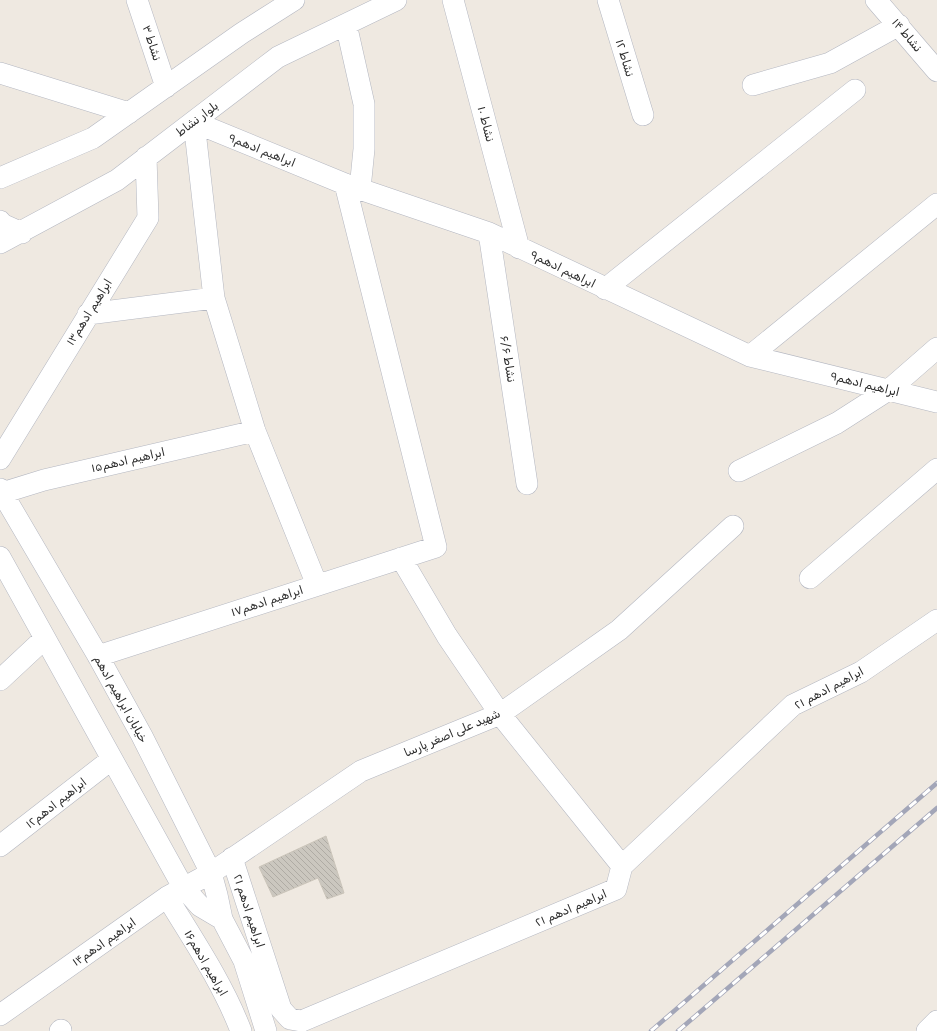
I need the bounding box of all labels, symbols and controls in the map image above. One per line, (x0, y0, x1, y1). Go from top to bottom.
street label: نشاط ۱۴ (889, 15, 925, 55)
street label: نشاط ۳ (140, 23, 164, 63)
street label: نشاط ۱۲ (613, 38, 637, 78)
street label: بلوار نشاط (173, 99, 221, 140)
street label: نشاط ۱۰ (475, 105, 497, 143)
street label: ابراهیم ادهم۹ (226, 130, 298, 171)
street label: ابراهیم ادهم۹ (528, 247, 598, 292)
street label: ابراهیم ادهم۱۳ (63, 276, 116, 348)
street label: نشاط ۶/۶ (497, 334, 519, 384)
street label: ابراهیم ادهم۹ (829, 369, 901, 400)
street label: ابراهیم ادهم۱۵ (90, 445, 166, 476)
street label: ابراهیم ادهم۱۷ (229, 583, 305, 620)
street label: خیابان ابراهیم ادهم (90, 653, 151, 746)
street label: ابراهیم ادهم ۲۱ (792, 664, 867, 713)
street label: شهید علی اصغر پارسا (402, 706, 503, 761)
street label: ابراهیم ادهم۱۲ (23, 775, 90, 832)
street label: ابراهیم ادهم ۲۱ (230, 872, 267, 950)
street label: ابراهیم ادهم ۲۱ (533, 887, 609, 930)
street label: ابراهیم ادهم۱۴ (69, 915, 139, 970)
street label: ابراهیم ادهم۱۶ (181, 927, 231, 999)

